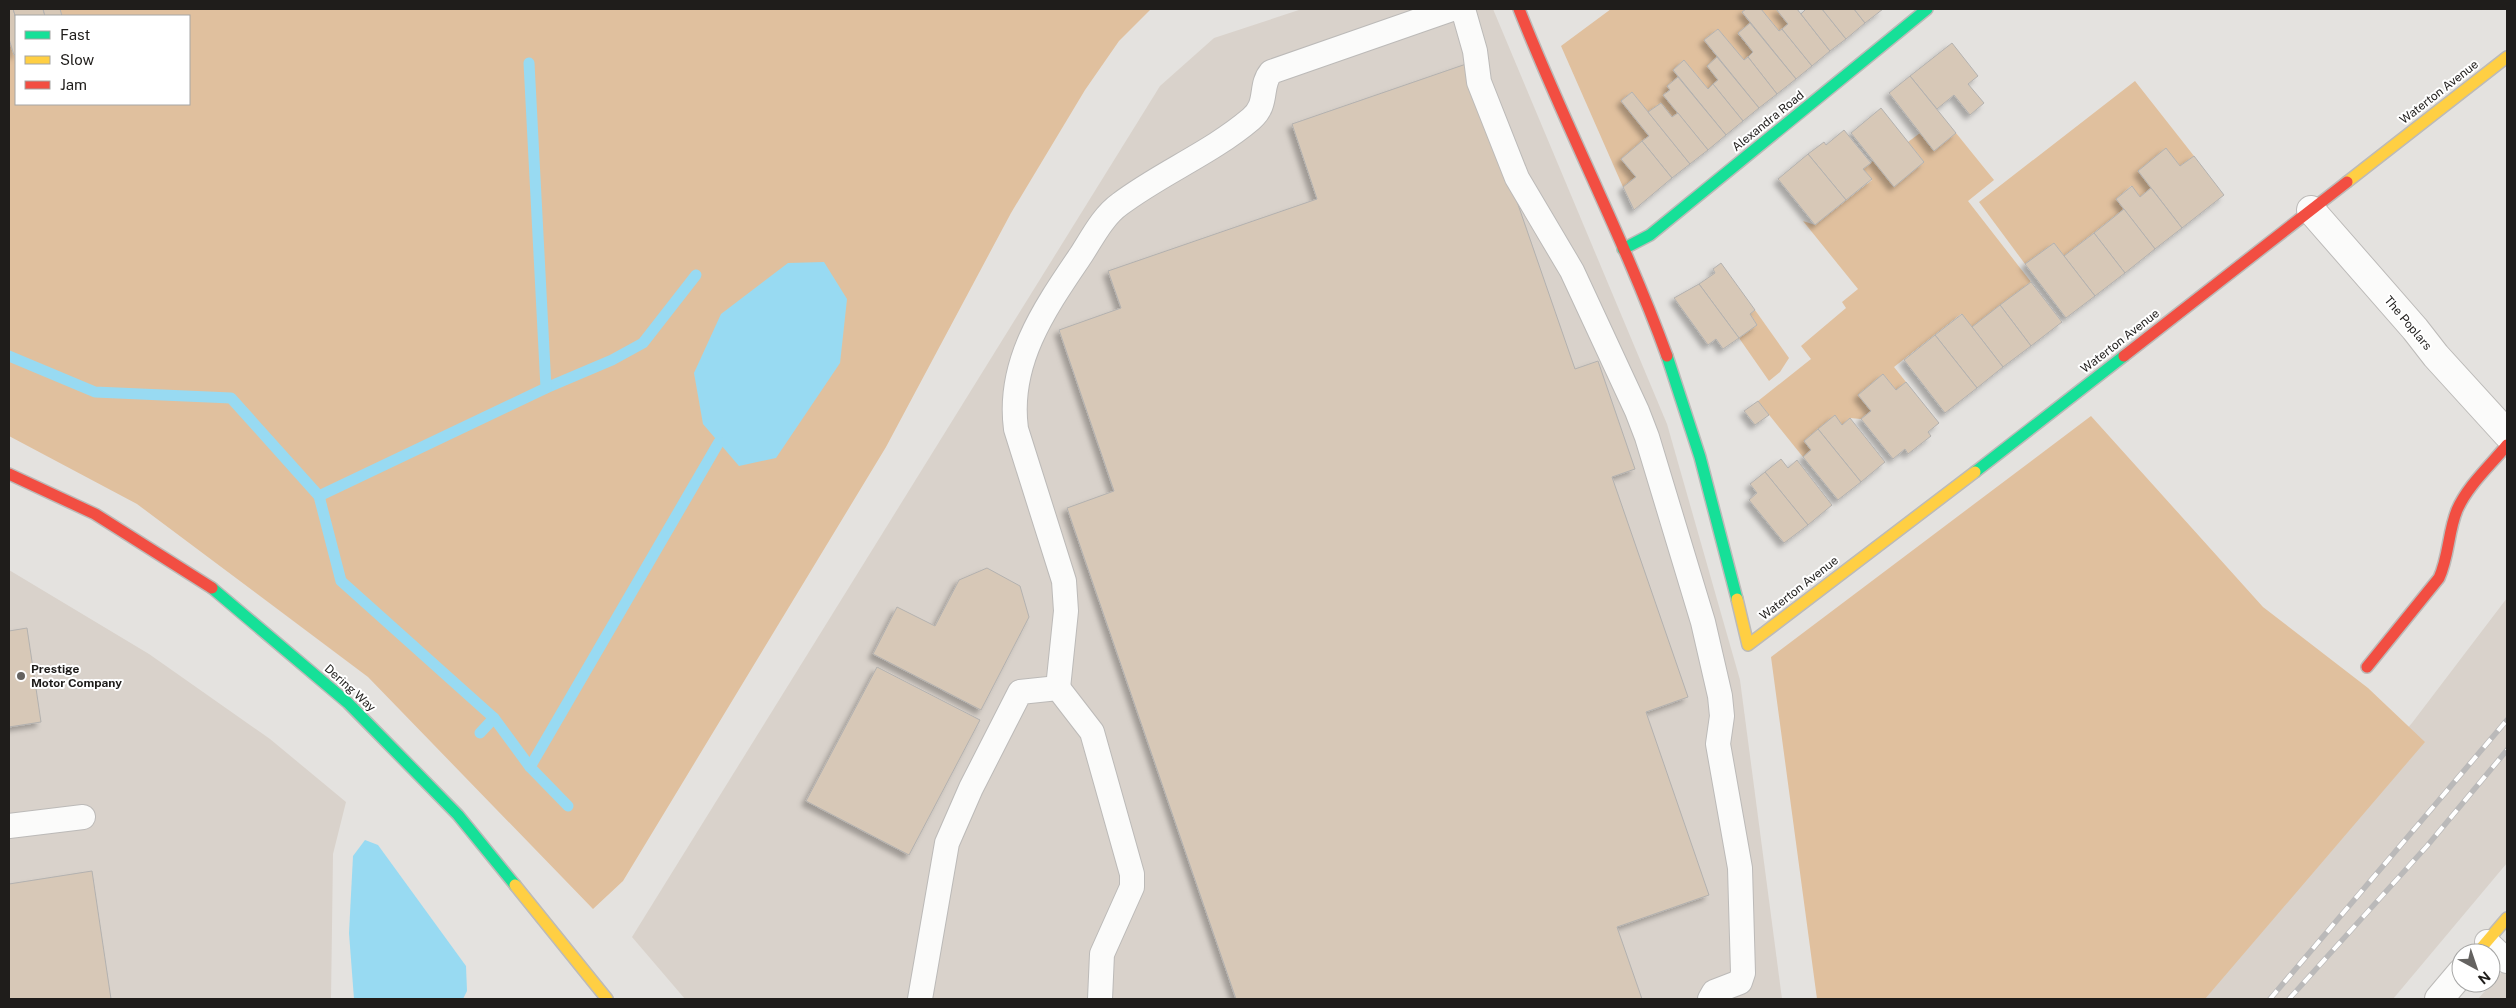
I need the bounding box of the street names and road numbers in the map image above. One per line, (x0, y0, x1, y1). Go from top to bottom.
street label: Waterton Avenue (2397, 57, 2481, 127)
street label: Alexandra Road (1729, 88, 1807, 154)
street label: The Poplars (2381, 293, 2435, 353)
street label: Waterton Avenue (2078, 306, 2162, 376)
street label: Waterton Avenue (1757, 553, 1841, 623)
street label: Dering Way (322, 661, 379, 715)

